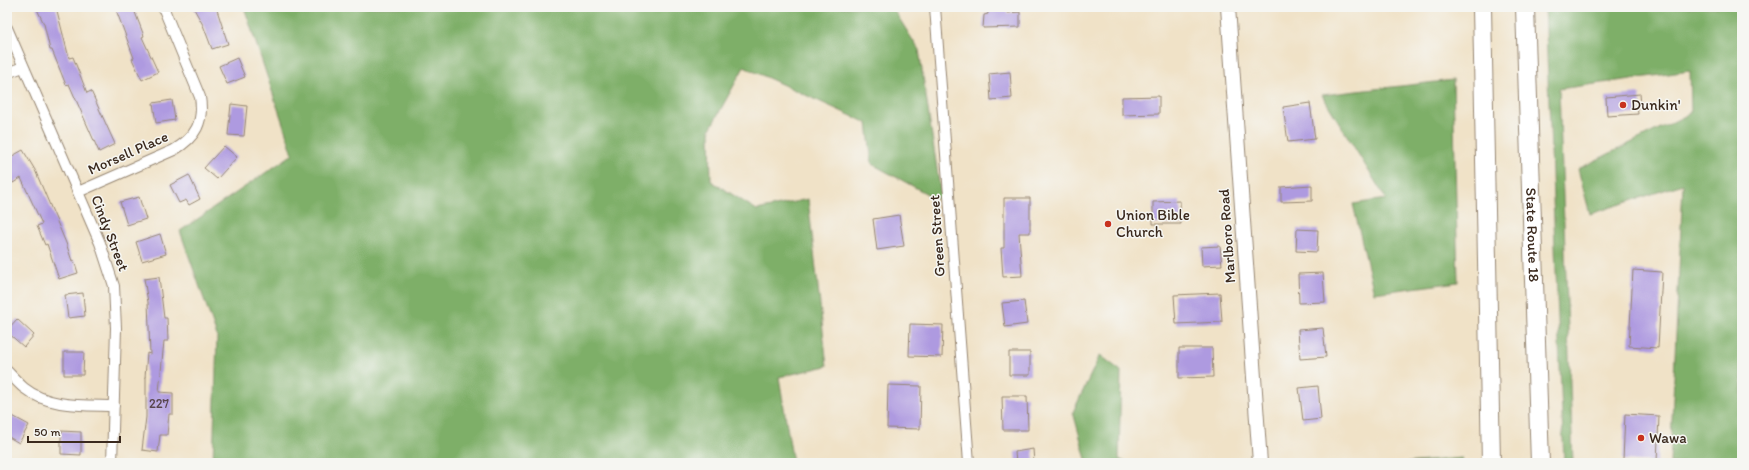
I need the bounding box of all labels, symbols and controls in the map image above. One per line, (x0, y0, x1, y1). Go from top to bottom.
place label: Dunkin' (1631, 96, 1681, 114)
marker: Dunkin' (1618, 100, 1628, 110)
street label: Morsell Place (85, 127, 171, 179)
street label: State Route 18 (1522, 187, 1543, 282)
street label: Marlboro Road (1215, 188, 1239, 284)
street label: Cindy Street (87, 192, 133, 274)
street label: Green Street (925, 194, 949, 278)
place label: Union Bible Church (1116, 206, 1190, 241)
marker: Union Bible Church (1103, 219, 1113, 229)
house number: 227 (149, 396, 170, 411)
scale bar (28, 418, 120, 444)
text: 50 m (34, 425, 60, 439)
place label: Wawa (1649, 429, 1687, 447)
marker: Wawa (1636, 433, 1646, 443)

